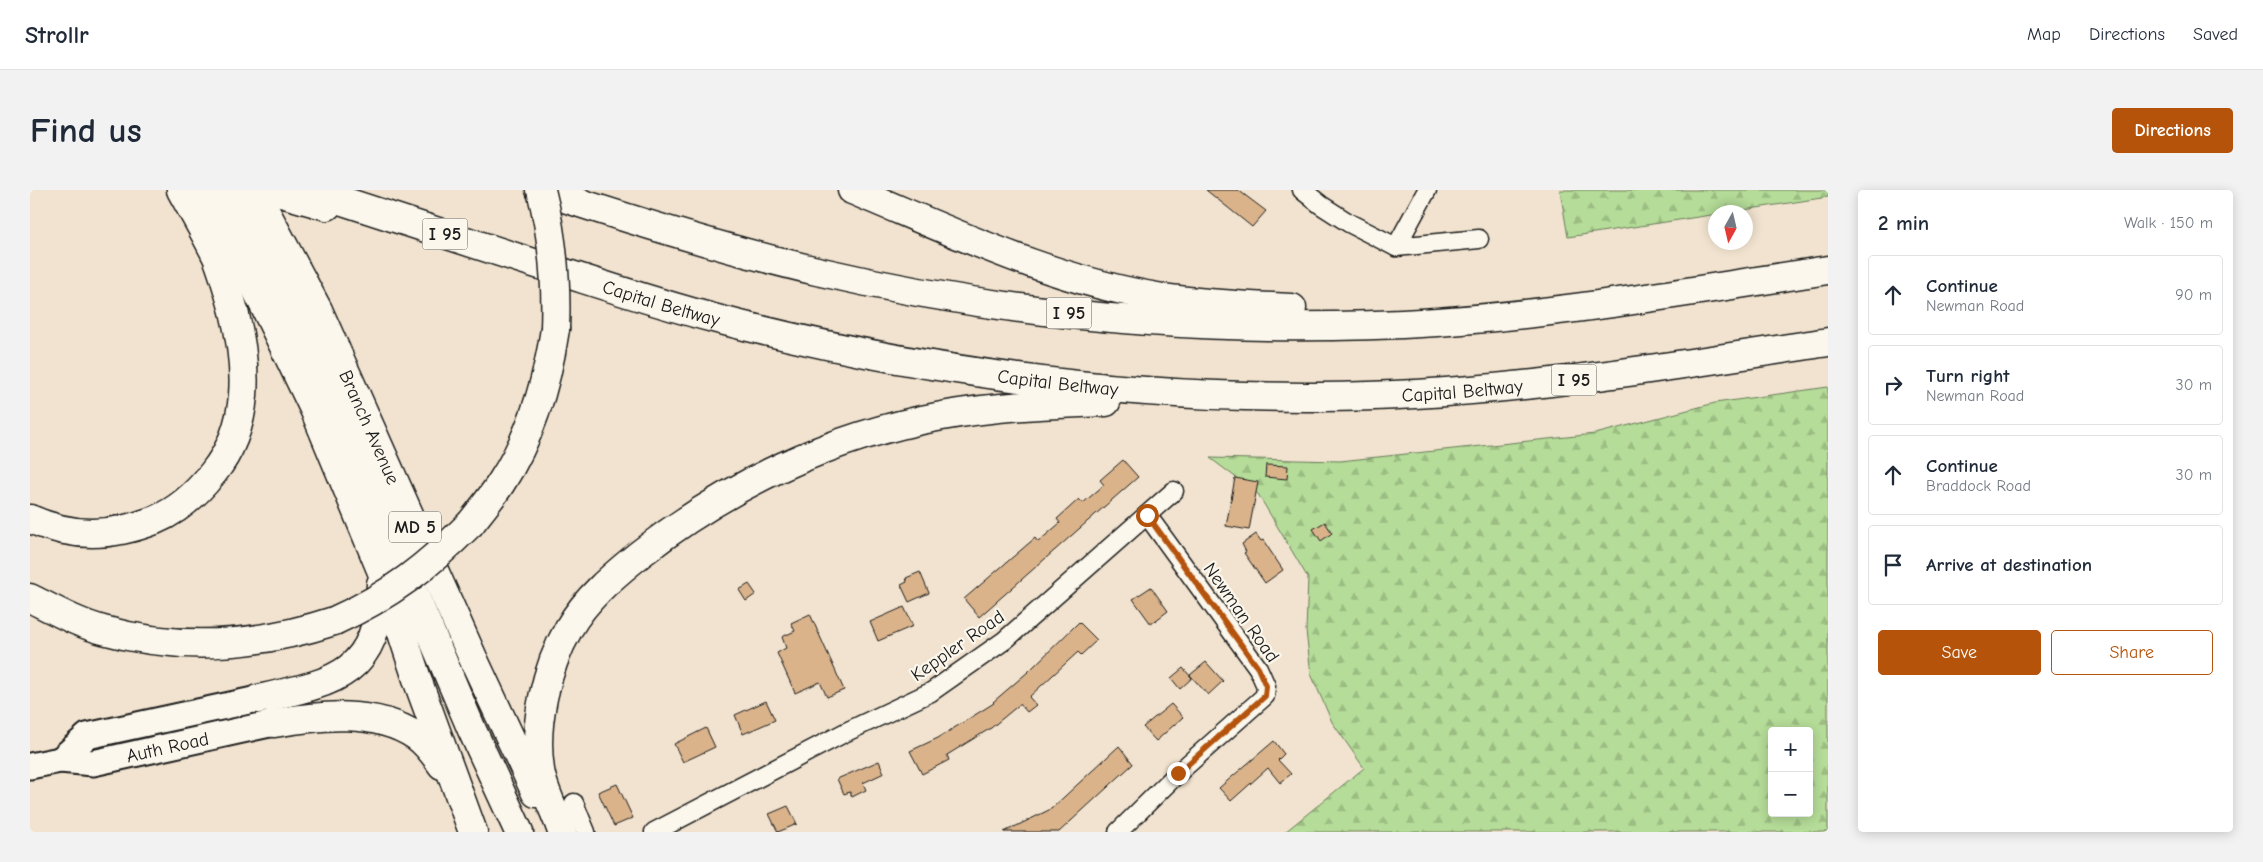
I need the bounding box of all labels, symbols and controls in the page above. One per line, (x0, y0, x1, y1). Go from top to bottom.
text: Strollr (25, 21, 89, 49)
text: Map (2027, 24, 2061, 45)
text: Directions (2089, 24, 2165, 45)
text: Saved (2193, 24, 2238, 45)
button: Directions (2112, 108, 2233, 153)
text: Find us (30, 110, 142, 151)
north arrow (1708, 205, 1753, 250)
text: 2 min (1878, 211, 1929, 235)
text: Walk · 150 m (2124, 214, 2213, 232)
road number: I 95 (422, 219, 468, 250)
text: Continue (1926, 275, 1998, 297)
street label: Capital Beltway (600, 276, 723, 331)
icon: ahead (1879, 281, 1907, 309)
text: 90 m (2175, 286, 2212, 304)
text: Newman Road (1926, 297, 2024, 315)
road number: I 95 (1046, 298, 1092, 328)
road number: I 95 (1552, 364, 1596, 396)
street label: Capital Beltway (996, 365, 1120, 401)
text: Turn right (1926, 365, 2010, 387)
street label: Branch Avenue (334, 367, 404, 488)
icon: right (1879, 371, 1907, 399)
street label: Capital Beltway (1401, 375, 1524, 407)
text: 30 m (2176, 376, 2212, 394)
text: Newman Road (1926, 387, 2024, 405)
text: Continue (1926, 455, 1998, 477)
icon: ahead (1879, 461, 1907, 489)
text: 30 m (2176, 466, 2212, 484)
text: Braddock Road (1926, 477, 2031, 495)
route start (1136, 504, 1159, 527)
road number: MD 5 (389, 512, 441, 542)
icon: arrive (1879, 551, 1907, 579)
text: Arrive at destination (1926, 554, 2092, 576)
street label: Newman Road (1199, 558, 1284, 667)
street label: Keppler Road (907, 606, 1009, 686)
button: Save (1878, 630, 2041, 675)
button: Share (2051, 630, 2213, 675)
map controls (1768, 727, 1813, 817)
button: + (1768, 727, 1813, 772)
street label: Auth Road (124, 728, 211, 767)
route end (1167, 762, 1190, 785)
button: − (1768, 772, 1813, 817)

